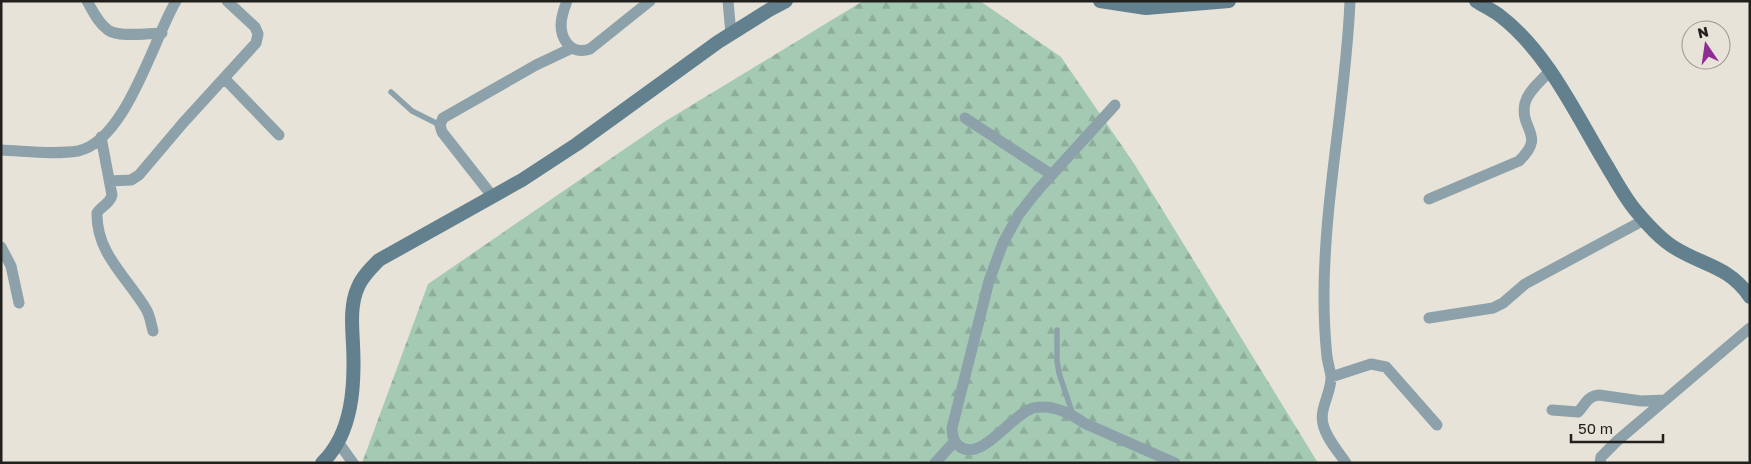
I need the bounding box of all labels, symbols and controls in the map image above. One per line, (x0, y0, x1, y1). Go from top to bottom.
north arrow (1681, 20, 1731, 70)
text: N (1696, 22, 1710, 41)
scale bar (1571, 412, 1664, 444)
text: 50 m (1578, 419, 1613, 437)

